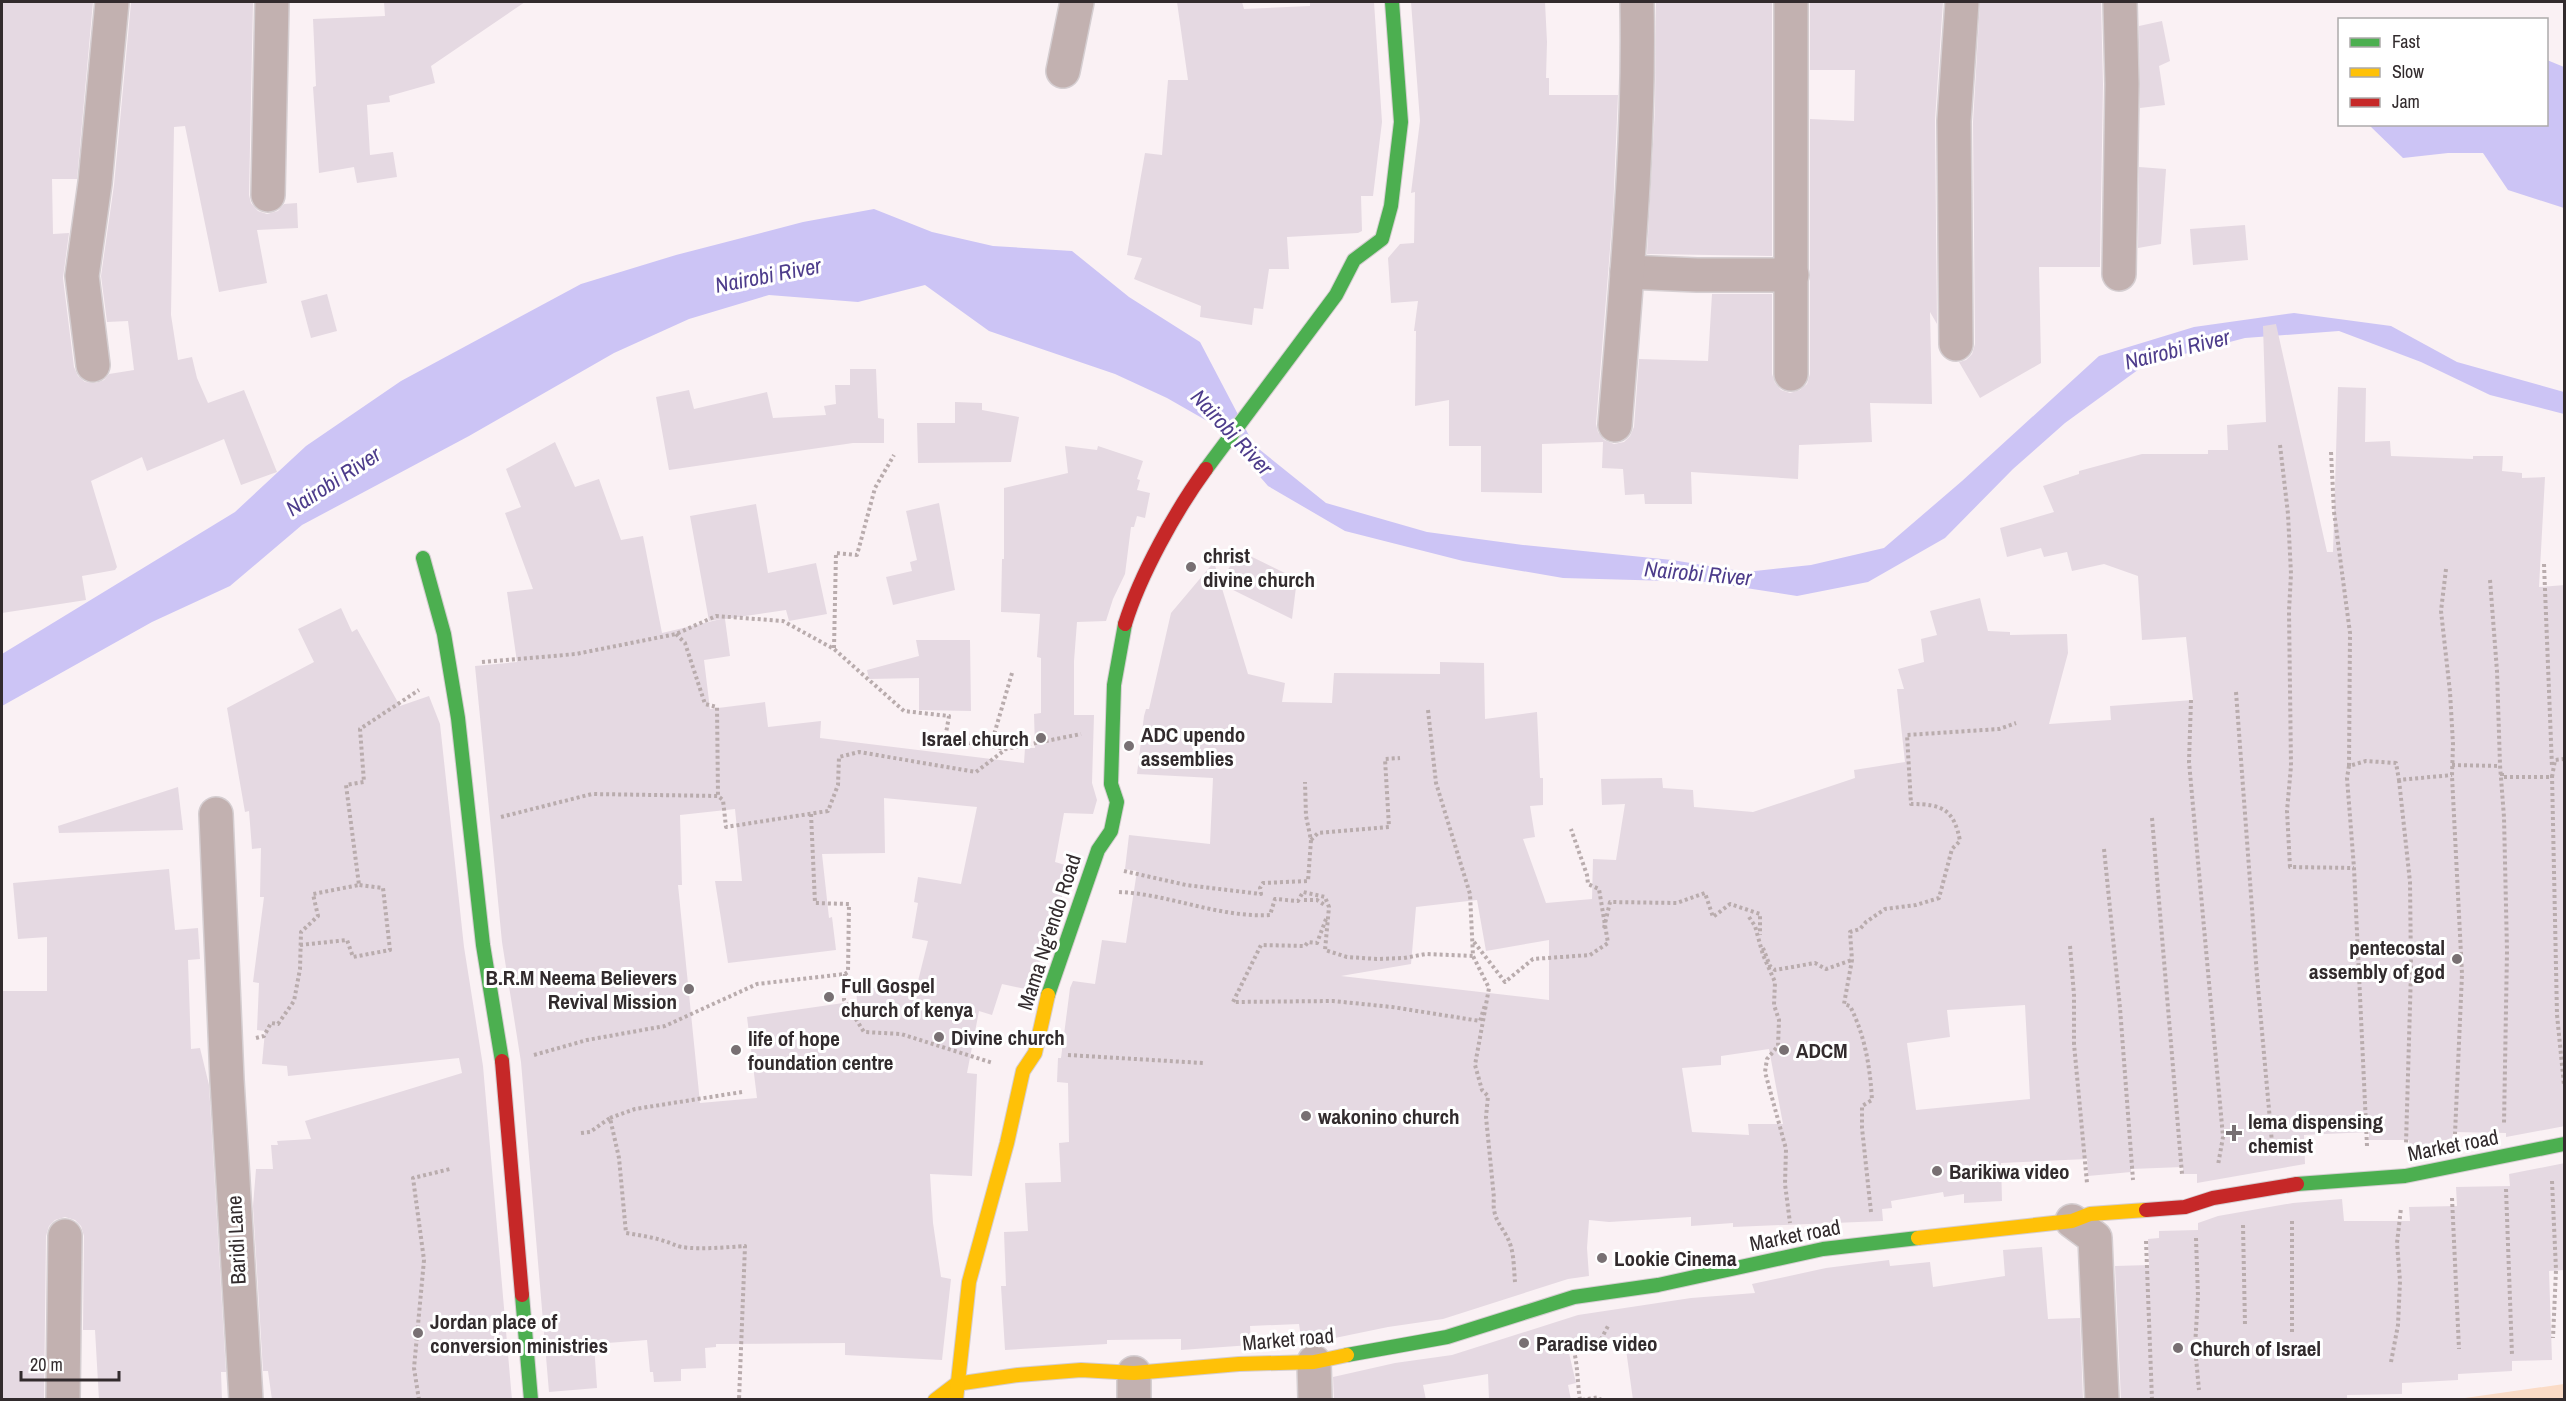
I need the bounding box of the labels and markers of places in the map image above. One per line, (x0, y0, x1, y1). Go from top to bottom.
place label: christ divine church (1203, 541, 1315, 594)
marker: christ divine church (1184, 560, 1198, 574)
place label: ADC upendo assemblies (1141, 720, 1245, 773)
place label: Israel church (922, 724, 1029, 753)
marker: Israel church (1034, 731, 1048, 745)
marker: ADC upendo assemblies (1122, 739, 1136, 753)
place label: pentecostal assembly of god (2309, 933, 2445, 986)
marker: pentecostal assembly of god (2450, 952, 2464, 966)
place label: B.R.M Neema Believers Revival Mission (486, 963, 677, 1016)
place label: Full Gospel church of kenya (841, 971, 973, 1024)
marker: B.R.M Neema Believers Revival Mission (682, 982, 696, 996)
marker: Full Gospel church of kenya (822, 990, 836, 1004)
place label: Divine church (951, 1023, 1065, 1052)
place label: life of hope foundation centre (748, 1024, 893, 1077)
marker: Divine church (932, 1030, 946, 1044)
place label: ADCM (1796, 1036, 1848, 1065)
marker: life of hope foundation centre (729, 1043, 743, 1057)
marker: ADCM (1777, 1043, 1791, 1057)
place label: wakonino church (1318, 1102, 1460, 1131)
place label: lema dispensing chemist (2248, 1107, 2383, 1160)
marker: wakonino church (1299, 1109, 1313, 1123)
marker: lema dispensing chemist (2225, 1124, 2243, 1142)
place label: Barikiwa video (1949, 1157, 2070, 1186)
marker: Barikiwa video (1930, 1164, 1944, 1178)
place label: Lookie Cinema (1614, 1244, 1737, 1273)
marker: Lookie Cinema (1595, 1251, 1609, 1265)
place label: Jordan place of conversion ministries (430, 1307, 608, 1360)
marker: Jordan place of conversion ministries (411, 1326, 425, 1340)
place label: Paradise video (1536, 1329, 1658, 1358)
place label: Church of Israel (2190, 1334, 2321, 1363)
marker: Paradise video (1517, 1336, 1531, 1350)
marker: Church of Israel (2171, 1341, 2185, 1355)

